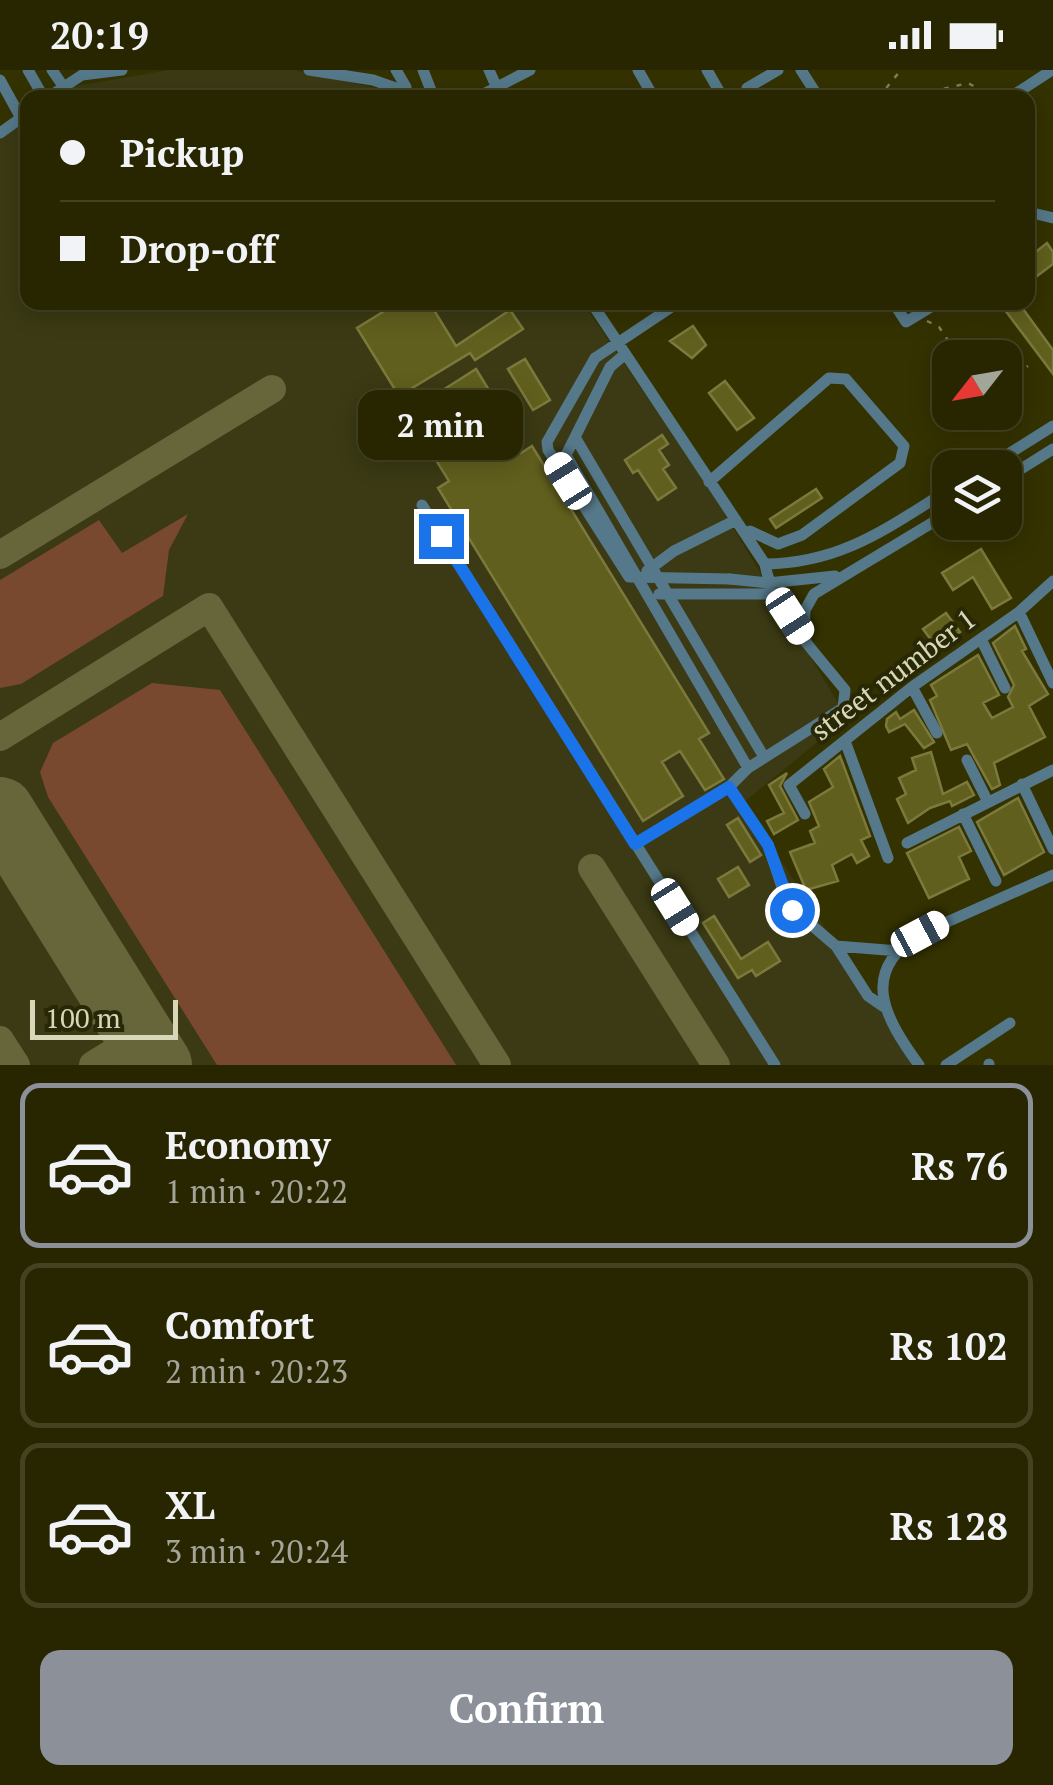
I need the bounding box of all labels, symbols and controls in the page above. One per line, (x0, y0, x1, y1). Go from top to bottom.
text: 20:19 (50, 10, 149, 60)
text: Pickup (120, 128, 244, 178)
text: Drop-off (120, 224, 277, 274)
north arrow (932, 340, 1022, 430)
map controls (932, 340, 1022, 540)
callout: 2 min (358, 391, 524, 461)
text: 2 min (397, 404, 484, 446)
car (539, 448, 597, 514)
button: layers (932, 450, 1022, 540)
route end (419, 514, 464, 559)
car (761, 583, 819, 649)
street label: street number 1 (803, 600, 983, 748)
car (646, 874, 704, 940)
route start (770, 888, 815, 933)
car (886, 907, 954, 961)
scale bar (30, 995, 178, 1040)
text: 100 m (45, 999, 121, 1036)
text: Economy (165, 1120, 331, 1170)
icon: car (45, 1121, 135, 1211)
text: Rs 76 (911, 1141, 1008, 1191)
text: 1 min · 20:22 (165, 1170, 348, 1212)
text: Comfort (165, 1300, 314, 1350)
icon: car (45, 1301, 135, 1391)
text: Rs 102 (890, 1321, 1008, 1371)
text: 2 min · 20:23 (165, 1350, 348, 1392)
text: XL (165, 1480, 215, 1530)
icon: car (45, 1481, 135, 1571)
text: Rs 128 (890, 1501, 1008, 1551)
text: 3 min · 20:24 (165, 1530, 348, 1572)
button: Confirm (40, 1650, 1013, 1765)

